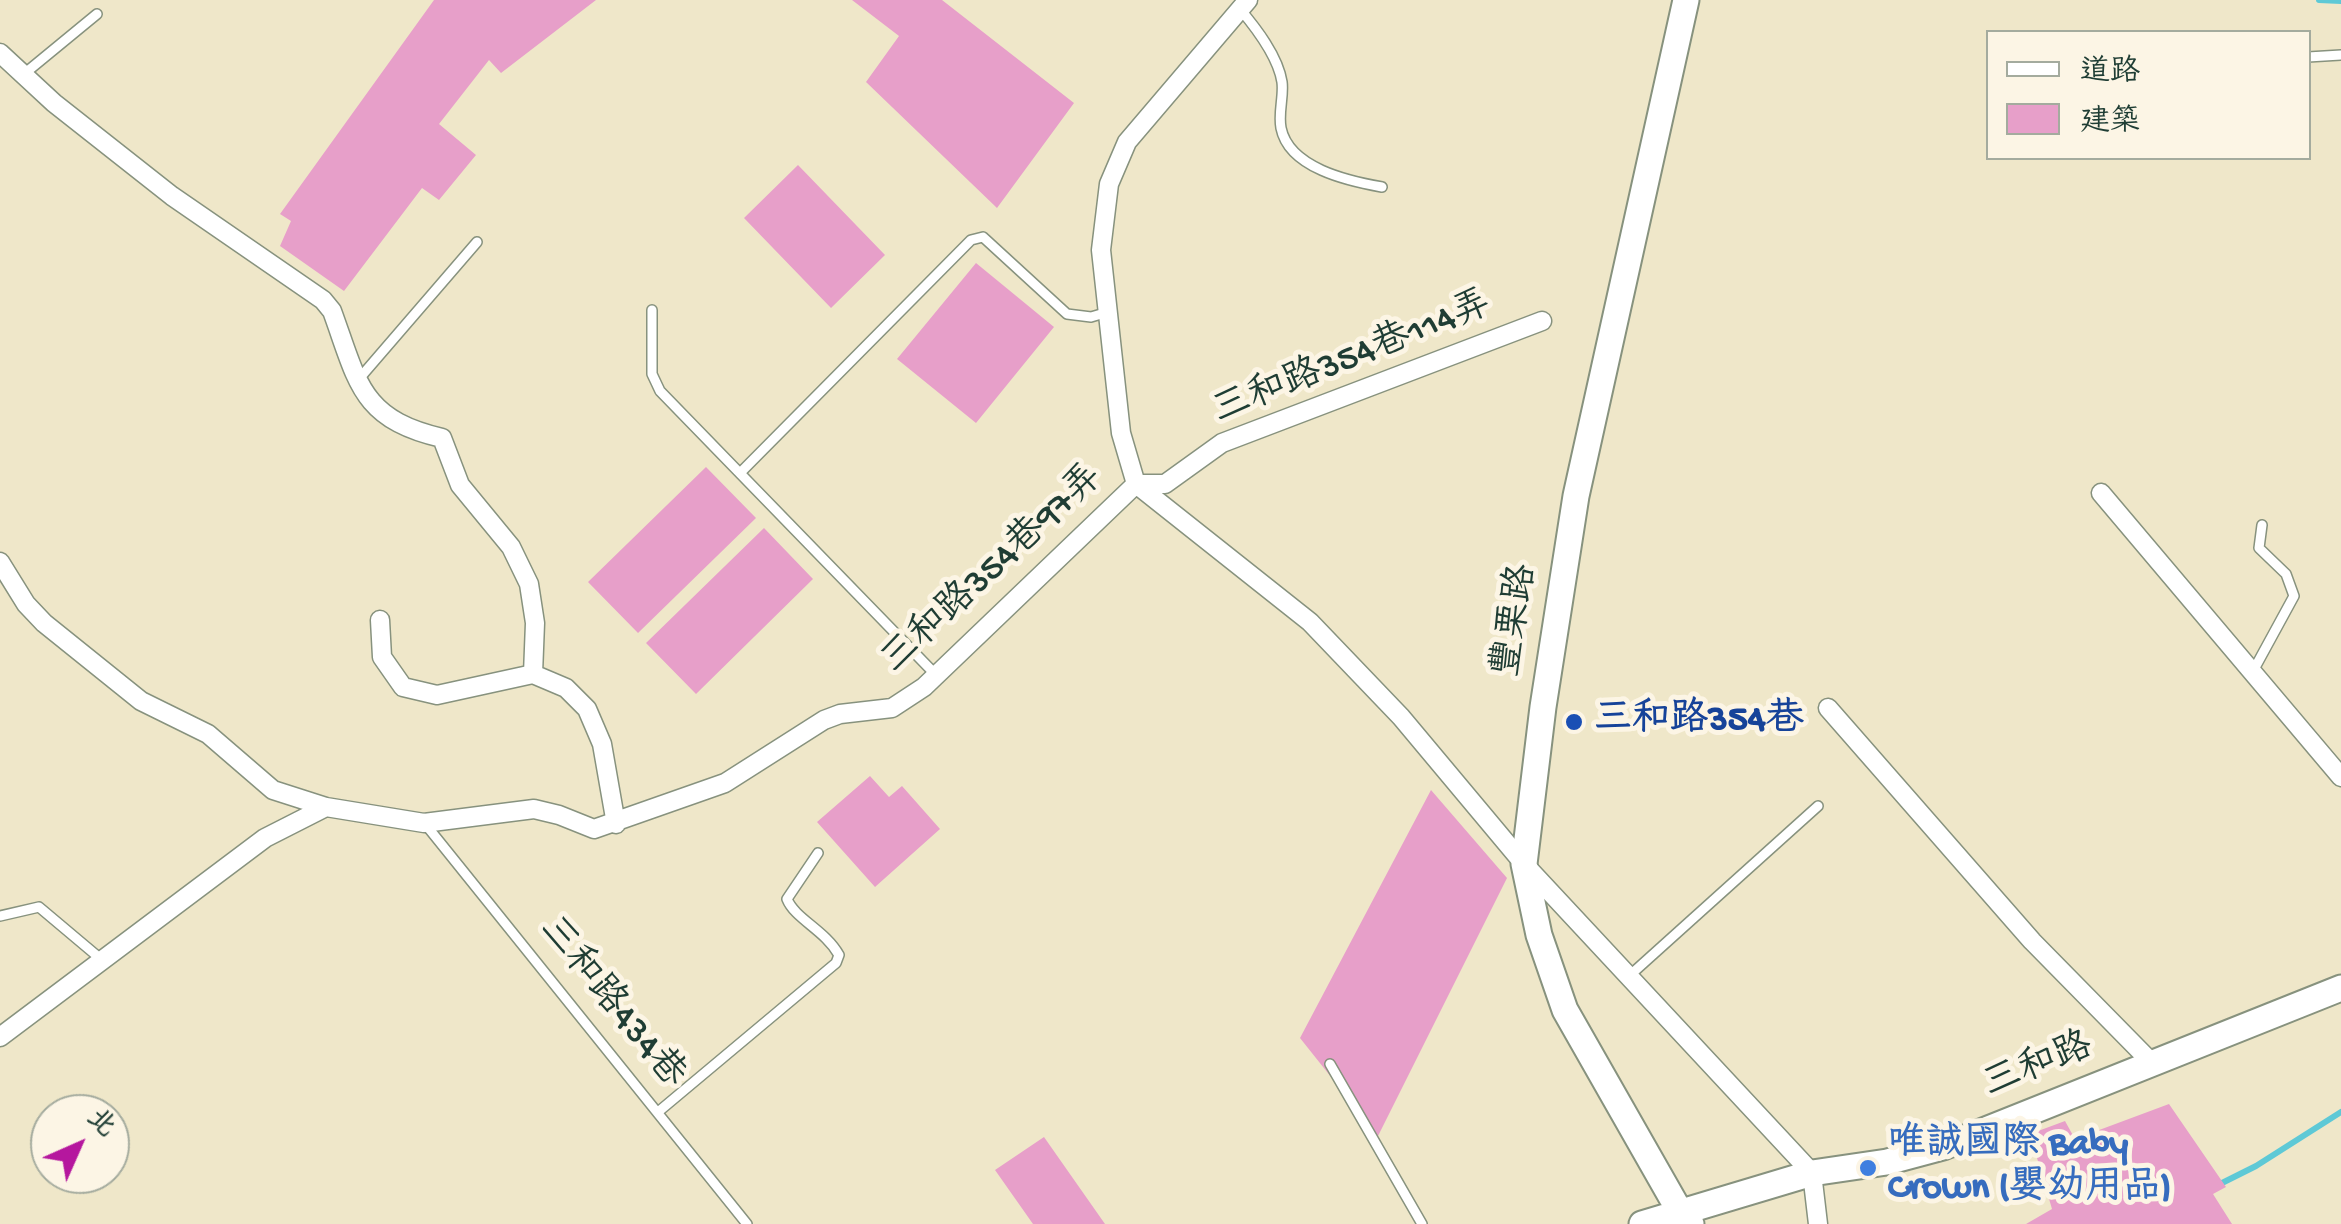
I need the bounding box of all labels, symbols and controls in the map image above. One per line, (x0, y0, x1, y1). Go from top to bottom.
legend (1986, 30, 2311, 160)
text: 道路 (2080, 56, 2140, 91)
text: 建築 (2080, 106, 2140, 141)
street label: 三和路354巷114弄 (1207, 283, 1499, 437)
street label: 三和路354巷97弄 (874, 457, 1114, 685)
street label: 豐栗路 (1487, 561, 1549, 681)
place label: 三和路354巷 (1594, 699, 1804, 745)
marker: 三和路354巷 (1563, 711, 1585, 733)
street label: 三和路434巷 (527, 909, 693, 1099)
street label: 三和路 (1978, 1026, 2100, 1110)
north arrow (30, 1094, 130, 1194)
text: 北 (79, 1102, 122, 1145)
place label: 唯誠國際 Baby Crown (嬰幼用品) (1888, 1123, 2172, 1212)
marker: 唯誠國際 Baby Crown (嬰幼用品) (1857, 1157, 1879, 1179)

